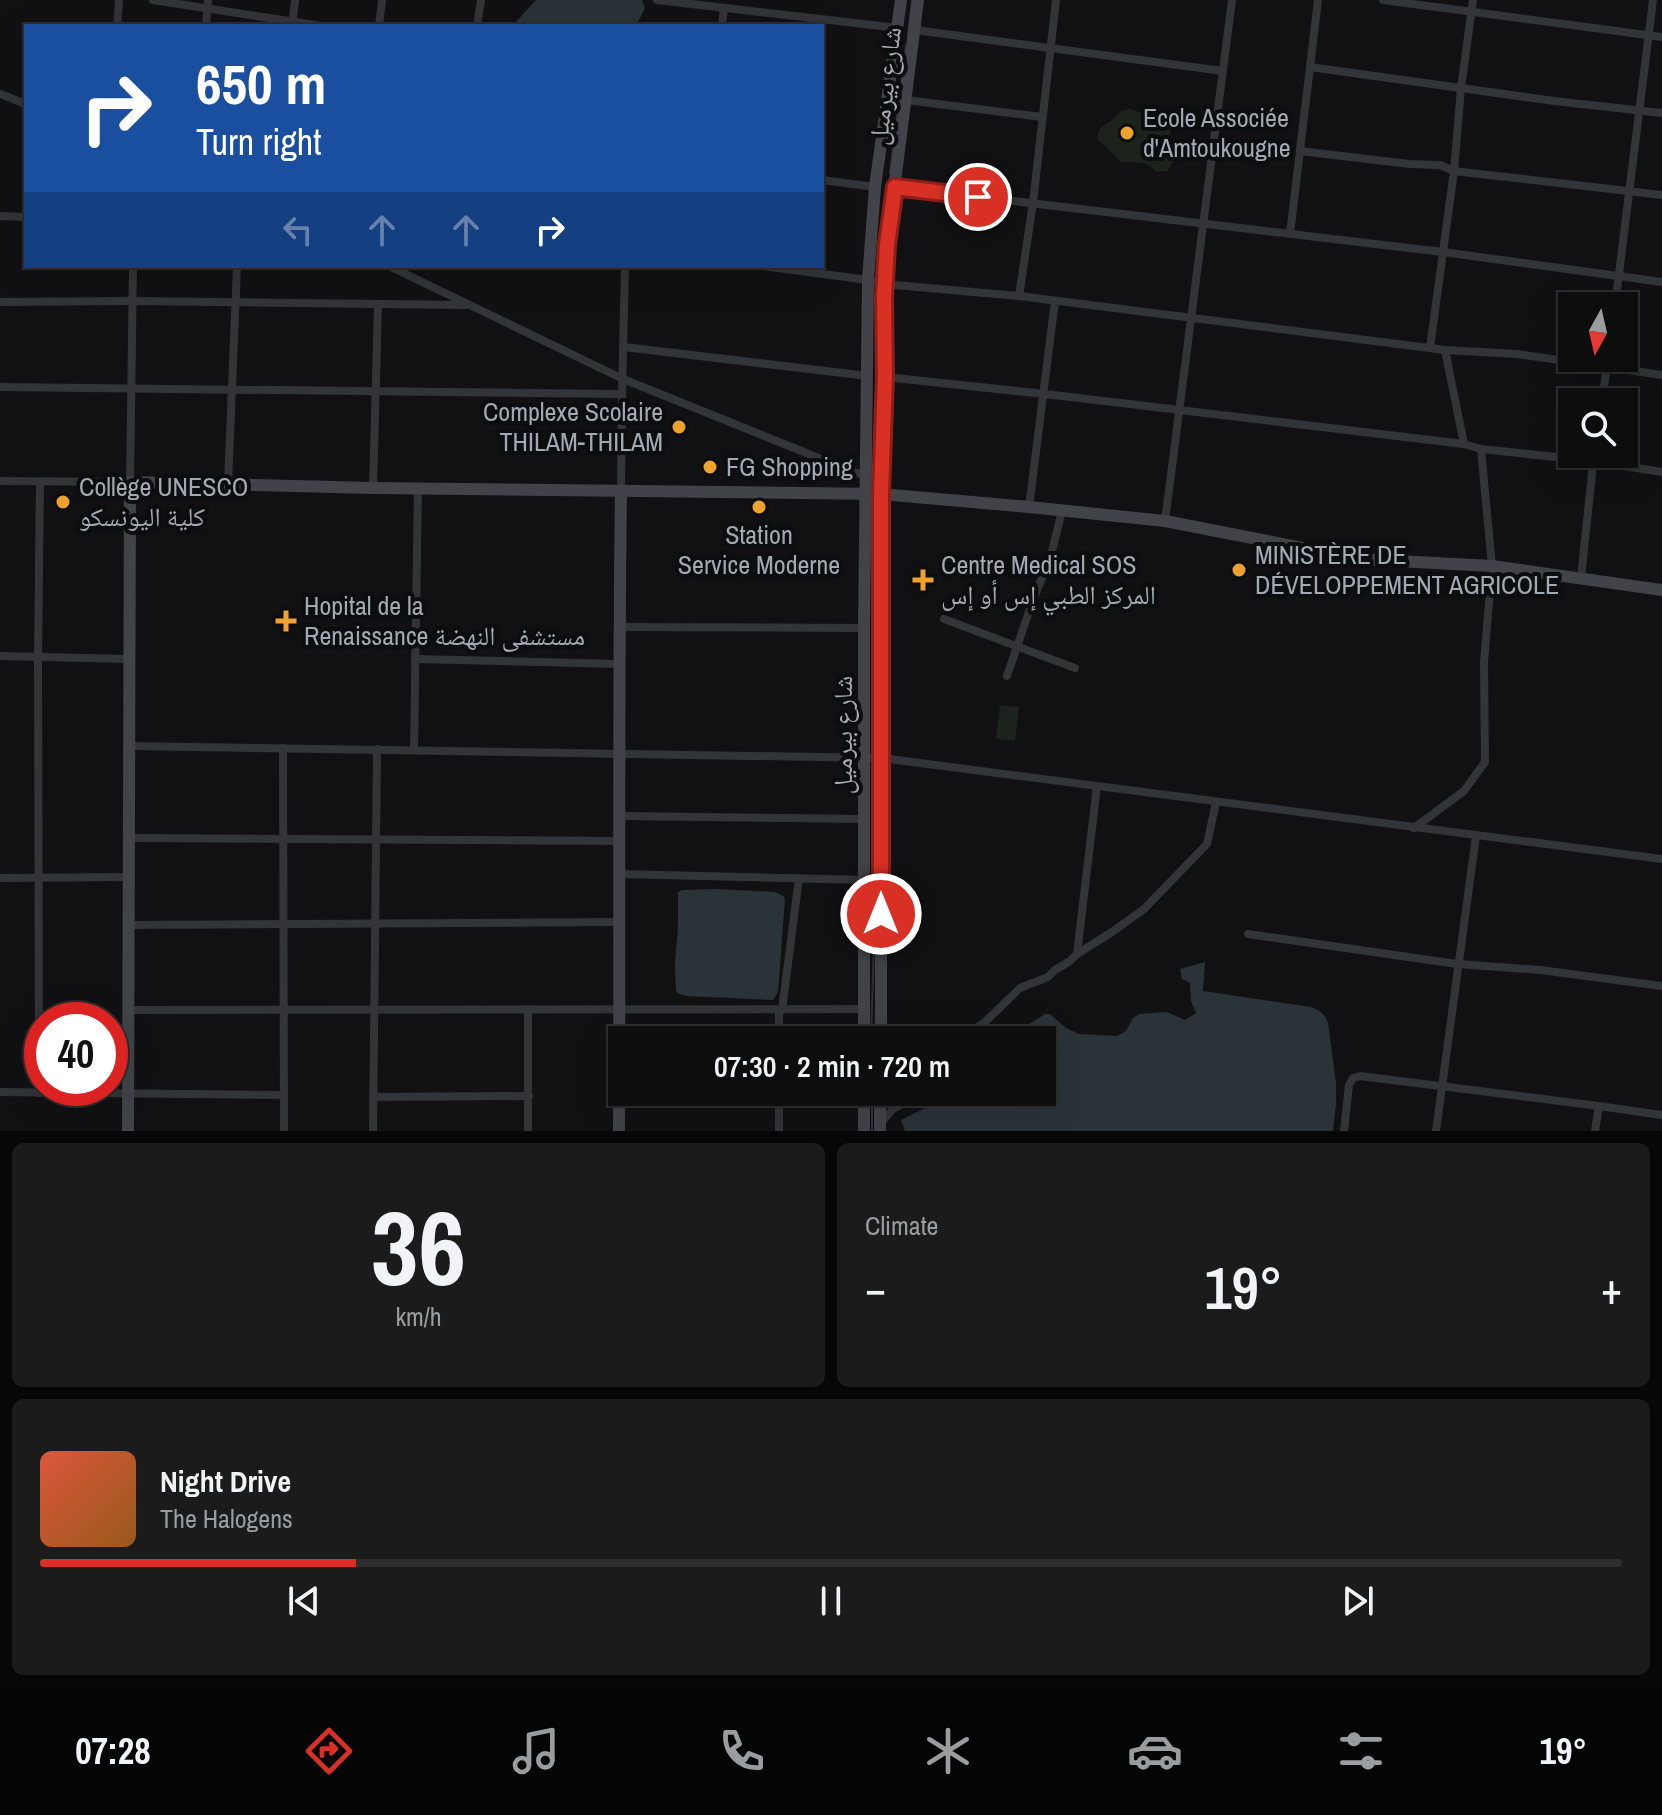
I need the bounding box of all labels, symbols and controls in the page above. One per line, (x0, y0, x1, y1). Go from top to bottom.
street label: شارع بيرميل (860, 25, 909, 147)
text: 650 m (196, 46, 326, 121)
icon: right (64, 56, 168, 160)
place label: Ecole Associée d'Amtoukougne (1143, 100, 1291, 165)
text: Turn right (196, 118, 321, 166)
marker: Ecole Associée d'Amtoukougne (1118, 124, 1136, 142)
pin (944, 163, 1012, 231)
icon: arrive (956, 175, 1000, 219)
icon: left (276, 208, 320, 252)
icon: ahead (360, 208, 404, 252)
icon: ahead (444, 208, 488, 252)
icon: right (528, 208, 572, 252)
north arrow (1558, 292, 1638, 372)
map controls (1558, 292, 1638, 468)
button: search (1558, 388, 1638, 468)
place label: Complexe Scolaire THILAM-THILAM (483, 394, 663, 459)
marker: Complexe Scolaire THILAM-THILAM (670, 418, 688, 436)
place label: FG Shopping (726, 449, 853, 484)
marker: FG Shopping (701, 458, 719, 476)
place label: Collège UNESCO كلية اليونسكو (79, 469, 248, 534)
marker: Collège UNESCO كلية اليونسكو (54, 493, 72, 511)
marker: Station Service Moderne (750, 498, 768, 516)
place label: Station Service Moderne (678, 517, 840, 582)
place label: MINISTÈRE DE DÉVELOPPEMENT AGRICOLE (1255, 537, 1559, 602)
place label: Centre Medical SOS المركز الطبي إس أو إس (941, 547, 1156, 616)
marker: MINISTÈRE DE DÉVELOPPEMENT AGRICOLE (1230, 561, 1248, 579)
marker: Centre Medical SOS المركز الطبي إس أو إس (912, 569, 934, 591)
place label: Hopital de la Renaissance مستشفى النهضة (304, 588, 585, 653)
marker: Hopital de la Renaissance مستشفى النهضة (275, 610, 297, 632)
street label: شارع بيرميل (825, 676, 860, 794)
position arrow (839, 872, 923, 956)
speed limit sign: 40 (24, 1002, 128, 1106)
text: 07:30 · 2 min · 720 m (714, 1046, 950, 1086)
text: 36 (371, 1177, 466, 1317)
text: Climate (865, 1208, 938, 1243)
text: 19° (1204, 1247, 1283, 1328)
text: − (865, 1258, 886, 1318)
text: + (1601, 1258, 1622, 1318)
text: km/h (395, 1299, 442, 1334)
text: Night Drive (160, 1461, 291, 1501)
text: The Halogens (160, 1501, 293, 1536)
icon: previous (282, 1579, 326, 1623)
icon: pause (809, 1579, 853, 1623)
icon: next (1336, 1579, 1380, 1623)
icon: directions (301, 1723, 357, 1779)
icon: music (508, 1723, 564, 1779)
icon: phone (714, 1723, 770, 1779)
icon: climate (920, 1723, 976, 1779)
icon: car (1127, 1723, 1183, 1779)
icon: filters (1333, 1723, 1389, 1779)
text: 07:28 (75, 1727, 151, 1775)
text: 19° (1540, 1727, 1587, 1775)

